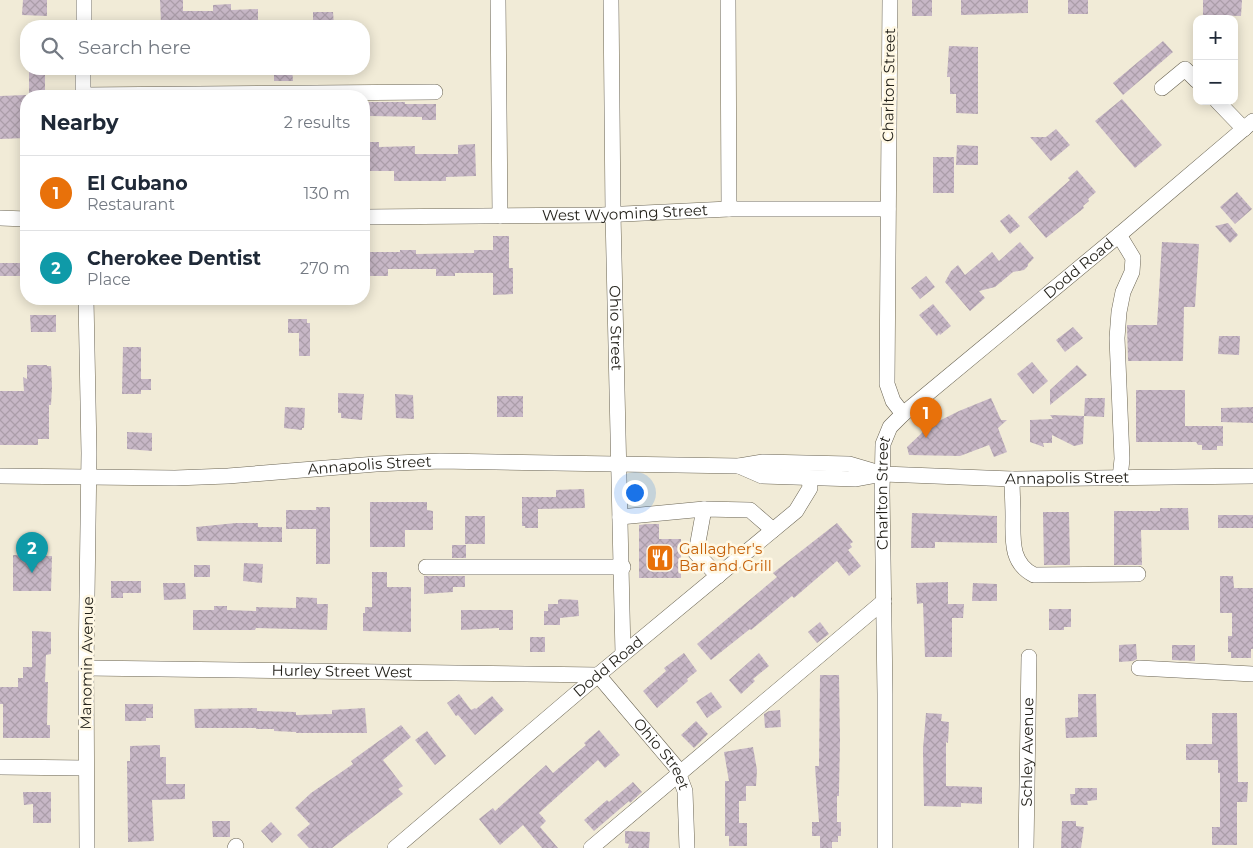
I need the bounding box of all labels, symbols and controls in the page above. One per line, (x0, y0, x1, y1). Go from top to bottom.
map controls (1193, 15, 1238, 105)
button: + (1193, 15, 1238, 60)
search box (20, 20, 370, 75)
street label: Charlton Street (878, 28, 899, 142)
icon: search (38, 34, 66, 62)
text: Search here (78, 36, 191, 59)
button: − (1193, 60, 1238, 105)
text: Nearby (40, 110, 119, 135)
text: 2 results (284, 113, 350, 132)
text: El Cubano (87, 172, 188, 195)
text: 1 (53, 184, 59, 203)
text: 130 m (303, 184, 350, 203)
text: Restaurant (87, 195, 175, 214)
street label: West Wyoming Street (542, 200, 708, 225)
street label: Dodd Road (1039, 233, 1117, 303)
text: Cherokee Dentist (87, 247, 261, 270)
text: 2 (51, 259, 61, 278)
text: 270 m (300, 259, 350, 278)
text: Place (87, 270, 131, 289)
street label: Ohio Street (606, 285, 627, 371)
pin: 1 (910, 397, 942, 438)
street label: Charlton Street (872, 433, 894, 550)
street label: Annapolis Street (307, 451, 432, 479)
street label: Annapolis Street (1005, 468, 1130, 488)
your location (622, 480, 648, 506)
pin: 2 (16, 532, 48, 573)
place label: Gallagher's Bar and Grill (679, 539, 772, 575)
restaurant icon: Gallagher's Bar and Grill (645, 543, 675, 573)
street label: Manomin Avenue (76, 596, 97, 730)
street label: Dodd Road (569, 632, 647, 701)
street label: Hurley Street West (271, 661, 413, 681)
street label: Schley Avenue (1017, 697, 1037, 807)
street label: Ohio Street (629, 714, 694, 793)

